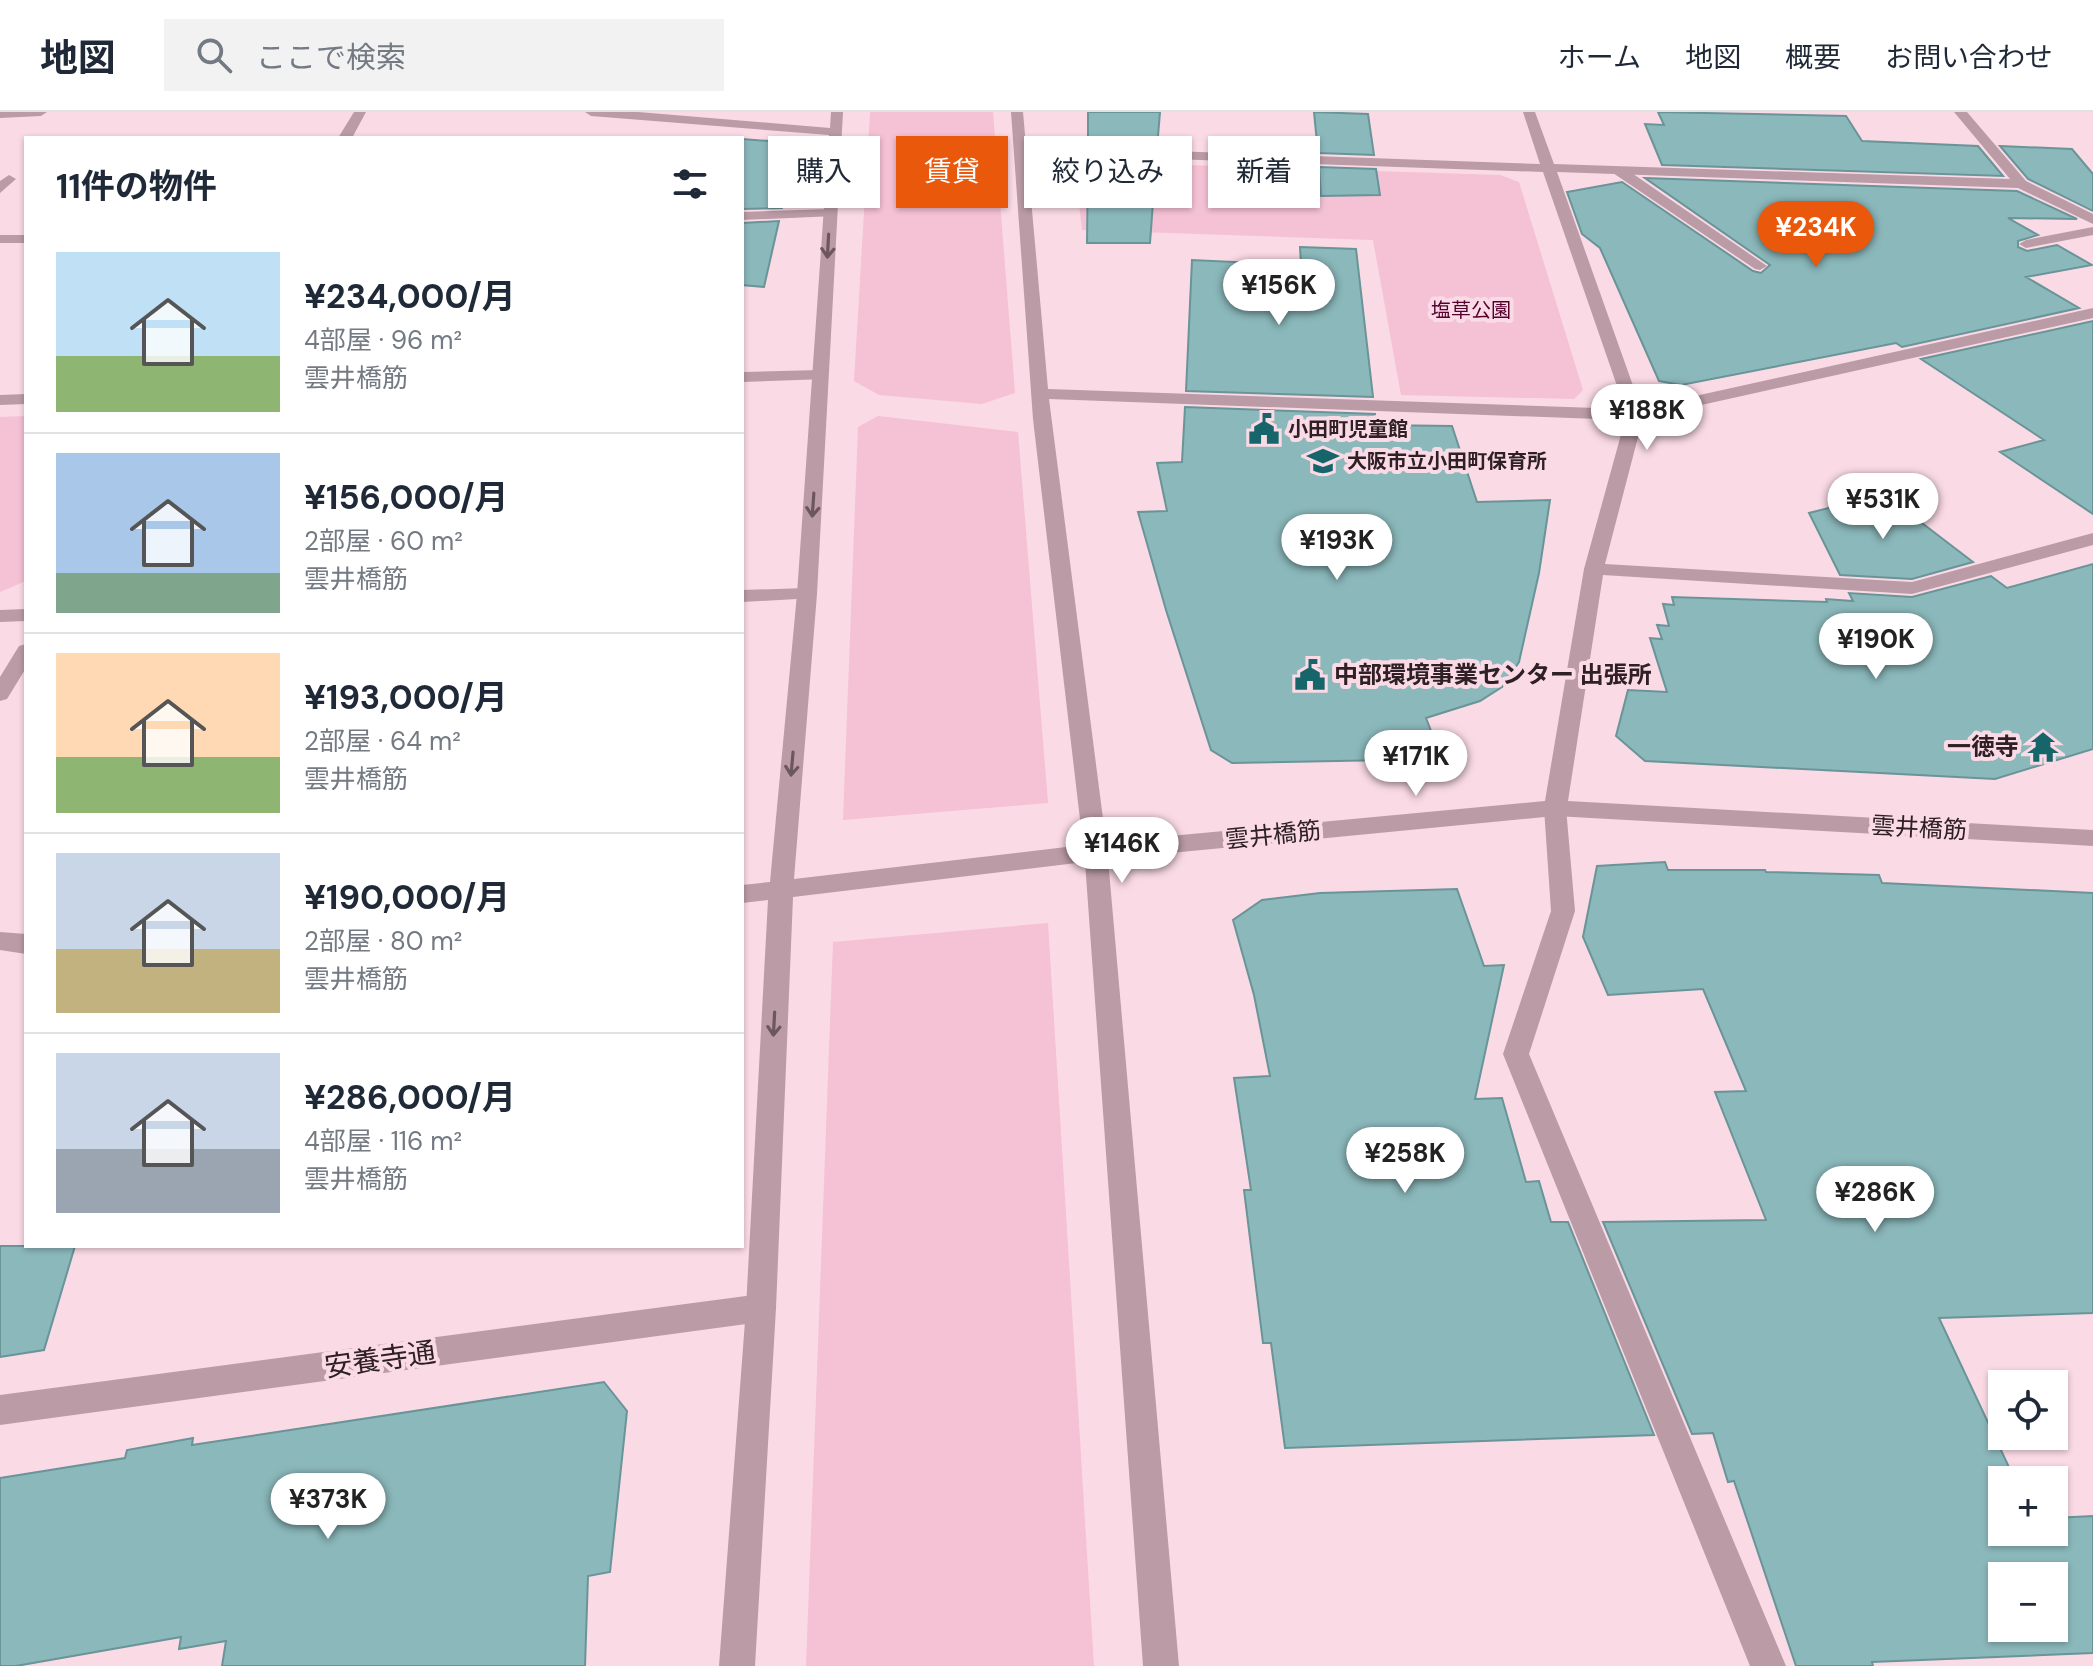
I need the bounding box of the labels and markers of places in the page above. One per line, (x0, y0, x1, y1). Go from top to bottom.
pin: ¥234K (1760, 201, 1872, 269)
pin: ¥156K (1223, 259, 1335, 327)
pin: ¥188K (1591, 384, 1703, 452)
public building icon: 小田町児童館 (1247, 412, 1281, 446)
place label: 小田町児童館 (1288, 416, 1408, 442)
school or university icon: 大阪市立小田町保育所 (1306, 444, 1340, 478)
place label: 大阪市立小田町保育所 (1347, 448, 1547, 474)
pin: ¥531K (1827, 473, 1939, 541)
pin: ¥193K (1281, 514, 1393, 582)
pin: ¥190K (1820, 613, 1932, 681)
public building icon: 中部環境事業センター 出張所 (1293, 658, 1327, 692)
place label: 中部環境事業センター 出張所 (1334, 659, 1652, 690)
pin: ¥171K (1360, 730, 1472, 798)
temple icon: 一徳寺 (2026, 730, 2060, 764)
place label: 一徳寺 (1947, 731, 2019, 762)
pin: ¥146K (1066, 817, 1178, 885)
pin: ¥258K (1349, 1127, 1461, 1195)
pin: ¥286K (1819, 1166, 1931, 1234)
pin: ¥373K (272, 1473, 384, 1541)

